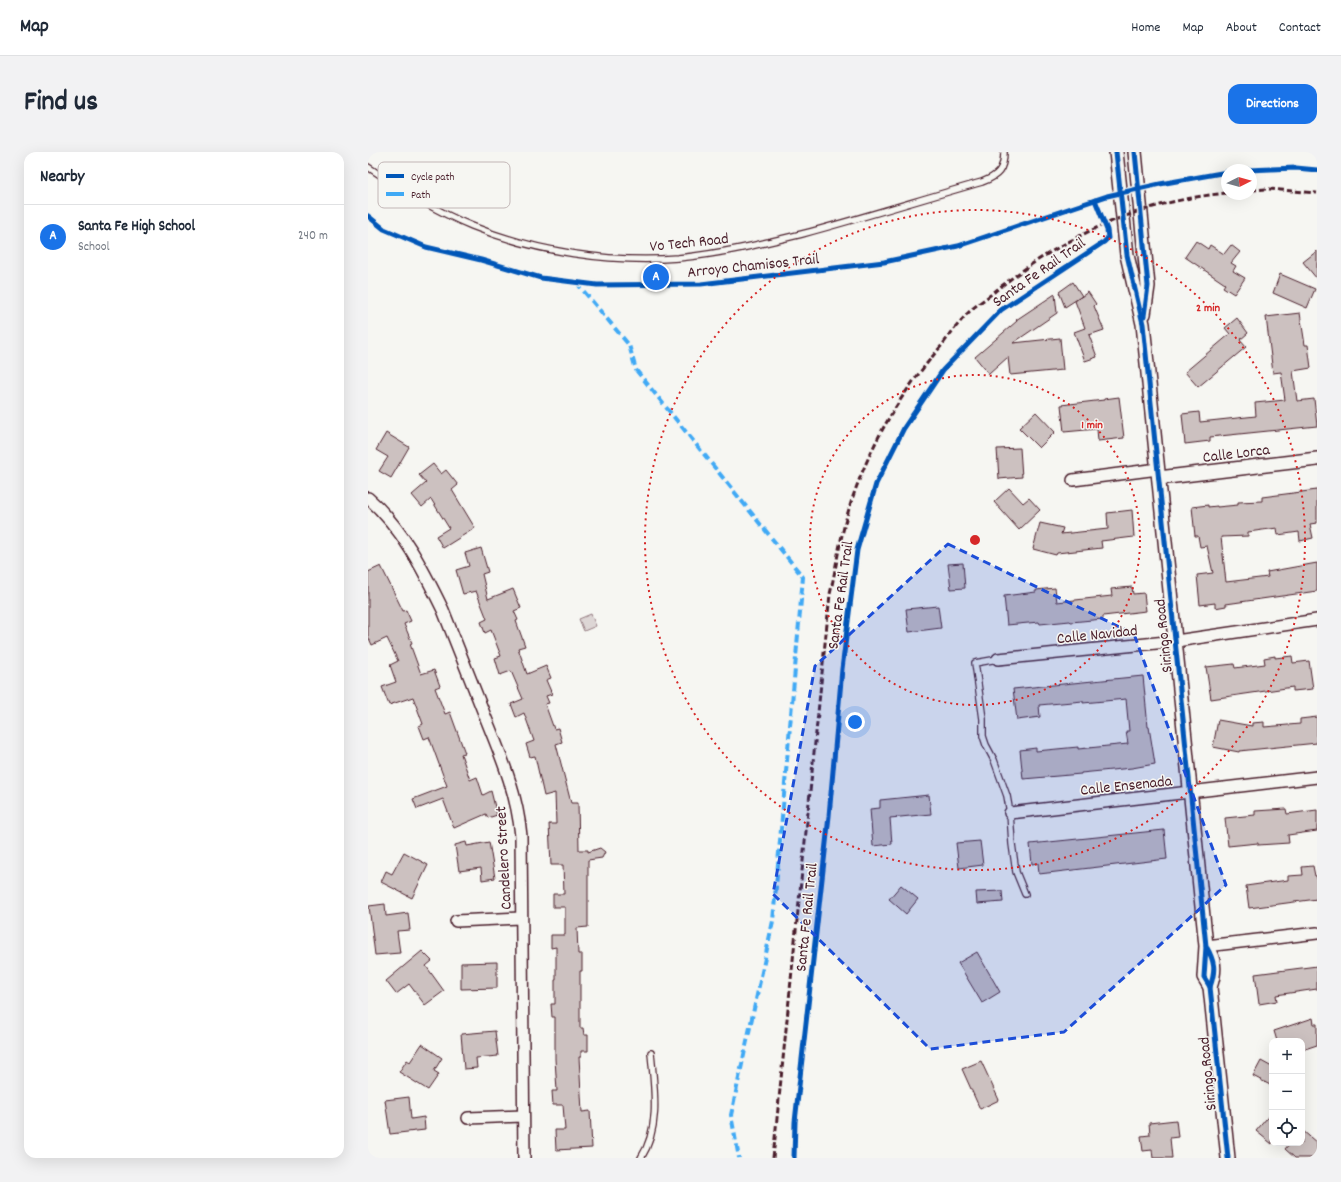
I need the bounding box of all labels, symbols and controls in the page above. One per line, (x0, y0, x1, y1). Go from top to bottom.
text: Map (20, 14, 49, 41)
text: Home (1131, 18, 1160, 38)
text: Map (1182, 18, 1204, 38)
text: About (1226, 18, 1257, 38)
text: Contact (1279, 18, 1321, 38)
text: Find us (24, 84, 98, 124)
button: Directions (1228, 84, 1317, 124)
legend (378, 162, 510, 208)
north arrow (1221, 164, 1257, 200)
text: Nearby (40, 166, 84, 190)
text: Cycle path (411, 170, 455, 186)
text: Path (411, 188, 430, 204)
text: Santa Fe High School (78, 216, 195, 238)
text: A (49, 227, 57, 246)
text: 240 m (298, 227, 328, 246)
street label: Vo Tech Road (649, 228, 730, 259)
street label: Santa Fe Rail Trail (988, 232, 1091, 314)
text: School (78, 238, 110, 257)
street label: Arroyo Chamisos Trail (686, 248, 821, 285)
pin: A (643, 262, 669, 292)
text: 2 min (1196, 300, 1220, 317)
text: 1 min (1081, 417, 1103, 434)
street label: Calle Lorca (1202, 439, 1272, 470)
centre of rings (968, 533, 982, 547)
street label: Santa Fe Rail Trail (822, 540, 860, 651)
street label: Siringo Road (1149, 598, 1180, 674)
street label: Calle Navidad (1056, 620, 1139, 651)
your location (845, 712, 865, 732)
street label: Calle Ensenada (1079, 770, 1174, 803)
street label: Candelero Street (490, 805, 519, 910)
street label: Santa Fe Rail Trail (790, 862, 825, 973)
street label: Siringo Road (1193, 1036, 1224, 1112)
map controls (1269, 1038, 1305, 1146)
button: + (1269, 1038, 1305, 1074)
button: − (1269, 1074, 1305, 1110)
button: locate (1269, 1110, 1305, 1146)

